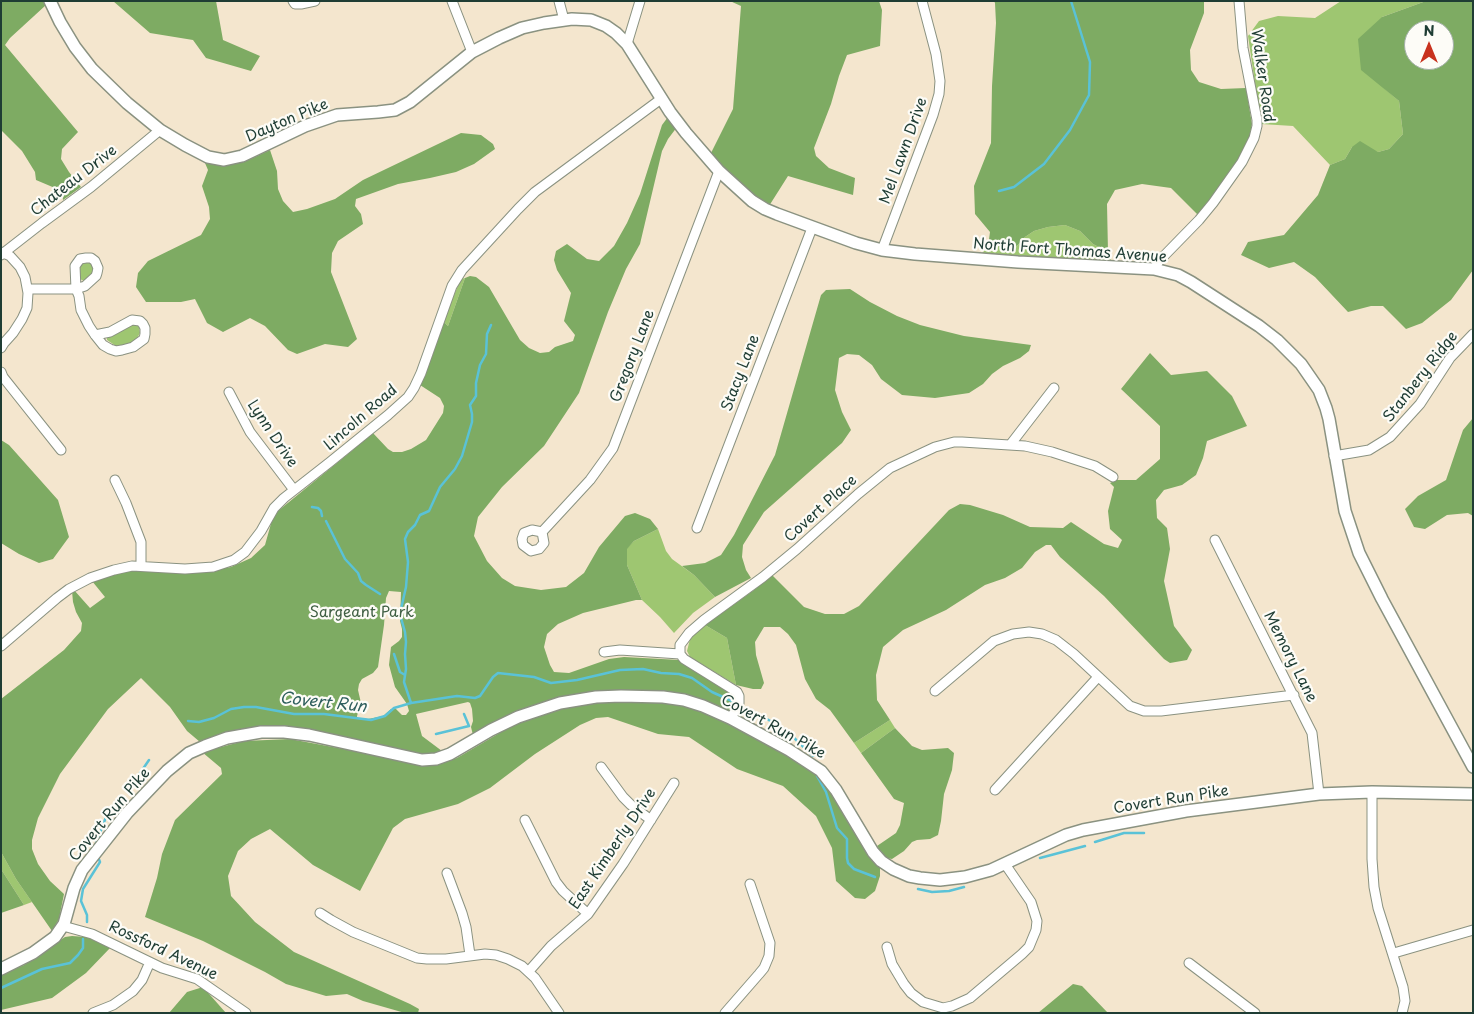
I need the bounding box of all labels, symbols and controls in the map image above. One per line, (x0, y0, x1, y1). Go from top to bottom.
north arrow (1404, 20, 1454, 70)
text: N (1423, 20, 1435, 41)
street label: Walker Road (1247, 28, 1277, 124)
street label: Mel Lawn Drive (876, 95, 932, 207)
street label: Dayton Pike (243, 96, 331, 146)
street label: Chateau Drive (27, 142, 121, 220)
street label: North Fort Thomas Avenue (973, 235, 1167, 267)
street label: Gregory Lane (607, 307, 659, 405)
street label: Stanbery Ridge (1380, 328, 1462, 426)
street label: Stacy Lane (718, 332, 764, 414)
street label: Lincoln Road (321, 381, 401, 455)
street label: Lynn Drive (243, 397, 301, 471)
street label: Covert Place (781, 472, 861, 546)
park label: Sargeant Park (310, 604, 414, 622)
street label: Memory Lane (1259, 609, 1321, 705)
water label: Covert Run (279, 689, 367, 717)
street label: Covert Run Pike (718, 691, 828, 763)
street label: Covert Run Pike (66, 765, 154, 865)
street label: Covert Run Pike (1112, 782, 1230, 818)
street label: East Kimberly Drive (566, 785, 660, 913)
street label: Rossford Avenue (106, 918, 220, 984)

